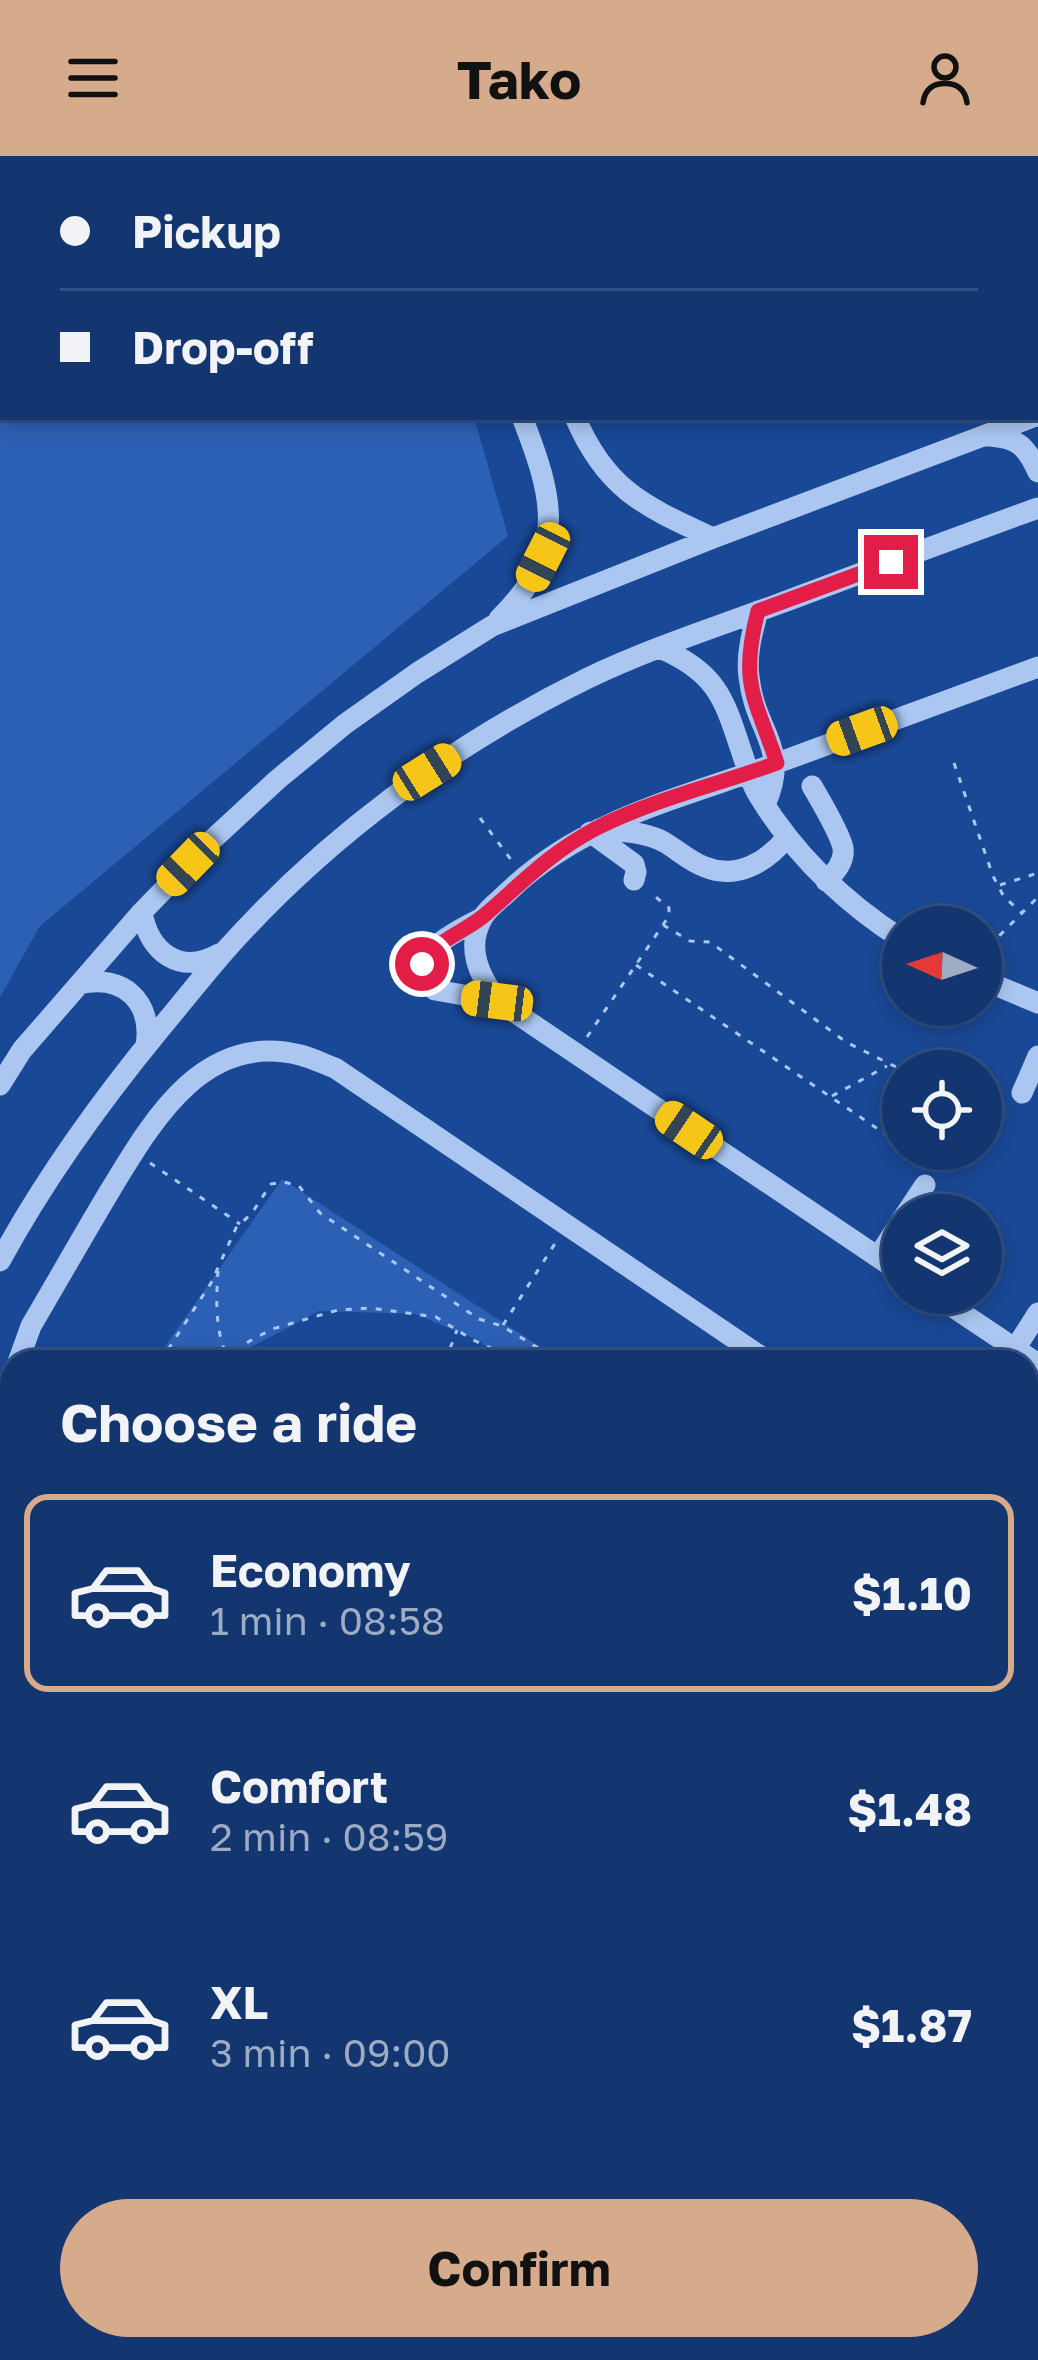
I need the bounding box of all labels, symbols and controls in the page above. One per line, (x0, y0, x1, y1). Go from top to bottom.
icon: menu (60, 45, 126, 111)
icon: person (912, 45, 978, 111)
text: Tako (457, 46, 581, 111)
text: Pickup (132, 204, 281, 258)
text: Drop-off (132, 320, 313, 374)
car (511, 517, 575, 597)
route end (864, 535, 918, 589)
car (822, 702, 902, 760)
car (387, 738, 467, 806)
car (150, 826, 226, 902)
north arrow (882, 906, 1002, 1026)
map controls (882, 906, 1002, 1314)
route start (395, 937, 449, 991)
car (459, 979, 535, 1023)
button: locate (882, 1050, 1002, 1170)
car (649, 1095, 729, 1165)
button: layers (882, 1194, 1002, 1314)
text: Choose a ride (60, 1389, 417, 1454)
icon: car (66, 1539, 174, 1647)
text: Economy (210, 1543, 411, 1597)
text: $1.10 (852, 1566, 972, 1620)
text: 1 min · 08:58 (210, 1597, 445, 1644)
icon: car (66, 1755, 174, 1863)
text: Comfort (210, 1759, 388, 1813)
text: $1.48 (847, 1782, 972, 1836)
text: 2 min · 08:59 (210, 1813, 448, 1860)
icon: car (66, 1971, 174, 2079)
text: XL (210, 1975, 268, 2029)
text: $1.87 (851, 1998, 972, 2052)
text: 3 min · 09:00 (210, 2029, 451, 2076)
button: Confirm (60, 2199, 978, 2337)

